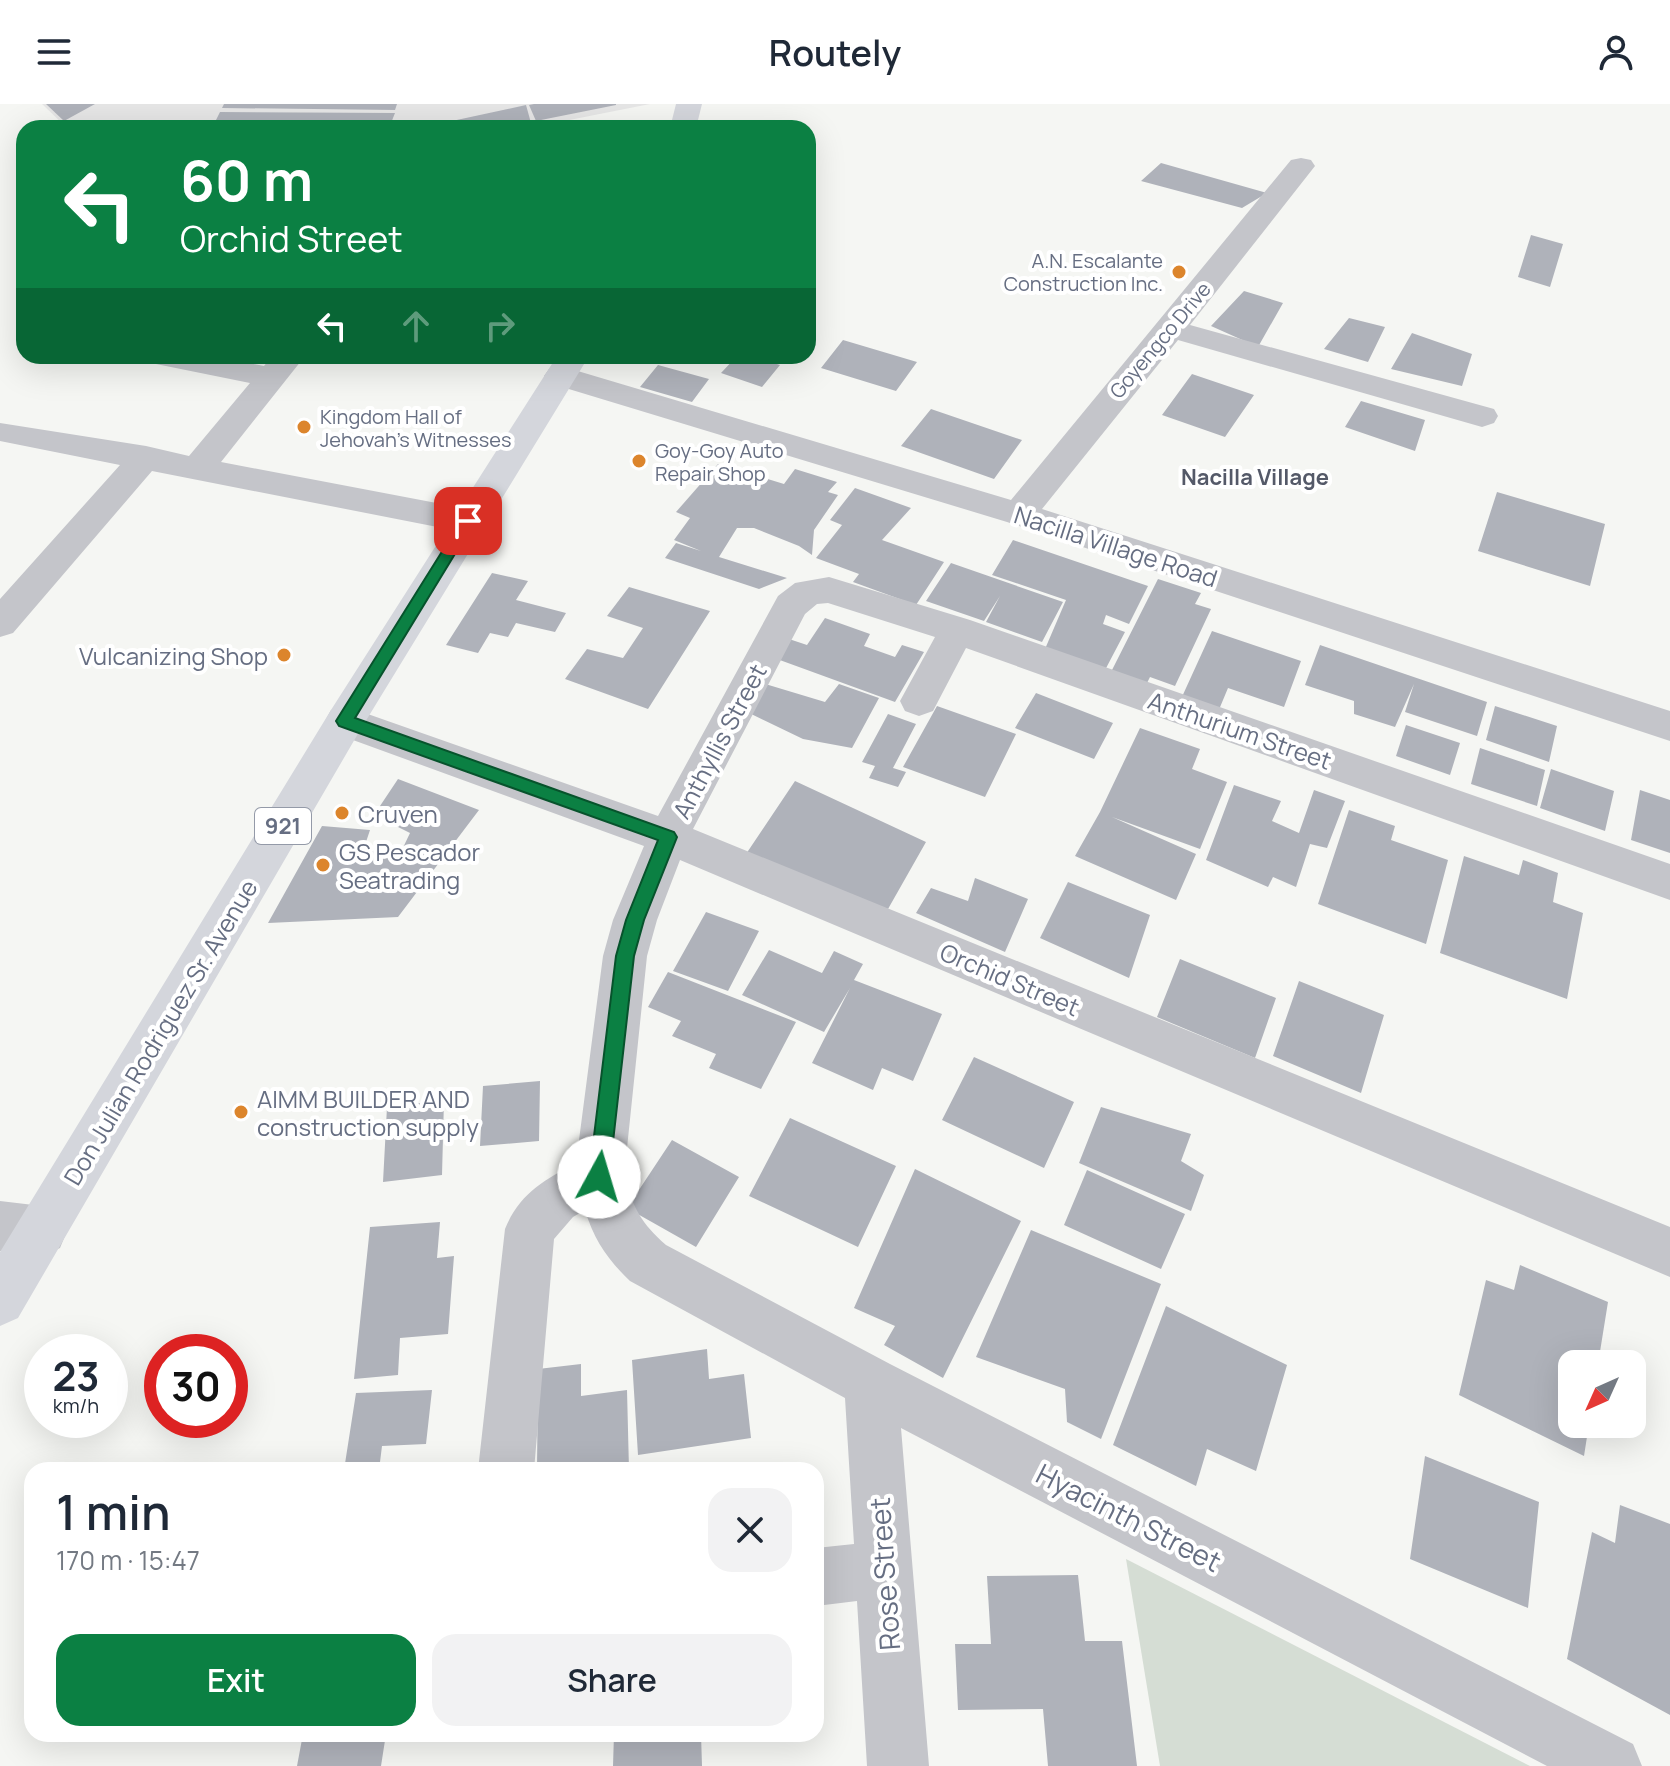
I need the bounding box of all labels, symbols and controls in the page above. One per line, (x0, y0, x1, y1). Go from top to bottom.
text: Routely (769, 28, 901, 77)
icon: menu (32, 30, 76, 74)
icon: person (1594, 30, 1638, 74)
text: 60 m (180, 141, 313, 218)
icon: left (48, 152, 152, 256)
text: Orchid Street (180, 214, 403, 263)
place label: A.N. Escalante Construction Inc. (1004, 247, 1163, 297)
marker: A.N. Escalante Construction Inc. (1170, 263, 1188, 281)
street label: Goyengco Drive (1103, 276, 1217, 404)
icon: left (310, 304, 354, 348)
icon: ahead (394, 304, 438, 348)
icon: right (478, 304, 522, 348)
place label: Kingdom Hall of Jehovah's Witnesses (320, 403, 511, 453)
marker: Kingdom Hall of Jehovah's Witnesses (295, 418, 313, 436)
place label: Goy-Goy Auto Repair Shop (655, 437, 784, 487)
marker: Goy-Goy Auto Repair Shop (630, 452, 648, 470)
district label: Nacilla Village (1181, 462, 1329, 492)
pin (434, 487, 502, 555)
street label: Nacilla Village Road (1010, 498, 1222, 594)
icon: arrive (446, 499, 490, 543)
place label: Vulcanizing Shop (79, 639, 268, 672)
marker: Vulcanizing Shop (275, 646, 293, 664)
street label: Anthyllis Street (664, 658, 774, 824)
street label: Anthurium Street (1144, 683, 1336, 777)
place label: Cruven (358, 797, 438, 830)
marker: Cruven (333, 804, 351, 822)
road number: 921 (255, 808, 311, 844)
place label: GS Pescador Seatrading (339, 835, 481, 896)
marker: GS Pescador Seatrading (314, 856, 332, 874)
street label: Don Julian Rodriguez Sr. Avenue (56, 873, 264, 1191)
street label: Orchid Street (935, 935, 1085, 1023)
place label: AIMM BUILDER AND construction supply (257, 1082, 479, 1143)
marker: AIMM BUILDER AND construction supply (232, 1103, 250, 1121)
position arrow (557, 1135, 641, 1219)
speed limit sign: 30 (144, 1334, 248, 1438)
text: 23 (52, 1348, 100, 1403)
north arrow (1558, 1350, 1646, 1438)
map controls (1558, 1350, 1646, 1438)
text: km/h (53, 1392, 99, 1419)
street label: Hyacinth Street (1030, 1454, 1228, 1580)
text: 1 min (56, 1479, 170, 1544)
button: close (708, 1488, 792, 1572)
street label: Rose Street (860, 1496, 908, 1652)
text: 170 m · 15:47 (56, 1542, 200, 1578)
button: Exit (56, 1634, 416, 1726)
button: Share (432, 1634, 792, 1726)

